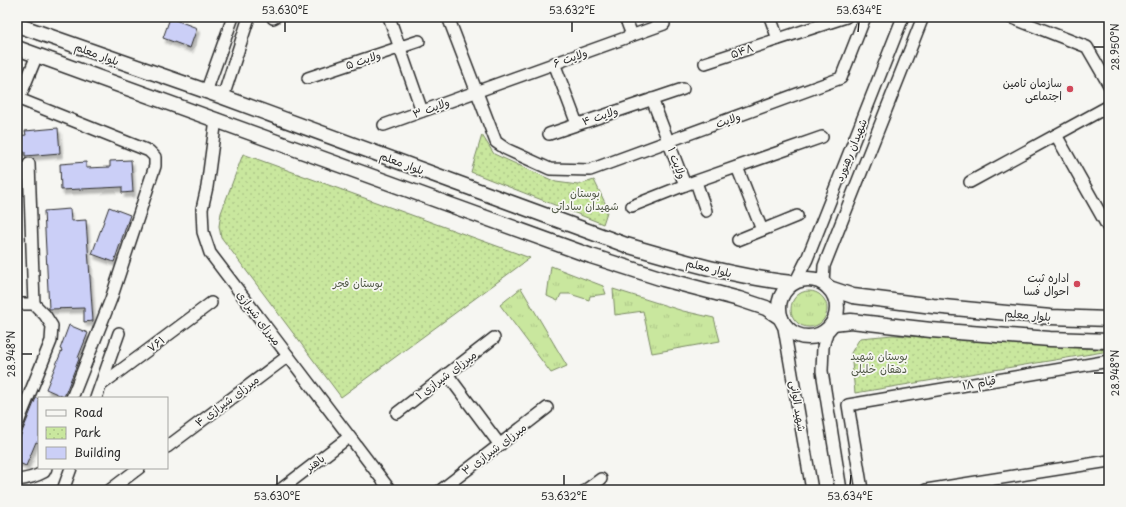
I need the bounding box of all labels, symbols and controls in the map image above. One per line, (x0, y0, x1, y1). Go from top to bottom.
text: 53.630°E (262, 2, 308, 17)
text: 53.632°E (549, 2, 595, 17)
text: 53.634°E (836, 2, 882, 17)
text: 28.950°N (1107, 23, 1122, 71)
street label: بلوار معلم (72, 38, 122, 70)
street label: ۵۴۸ (728, 39, 756, 62)
street label: ولایت ۶ (550, 43, 589, 72)
street label: ولایت ۵ (343, 46, 383, 73)
place label: سازمان تامین اجتماعی (1003, 74, 1062, 104)
marker: سازمان تامین اجتماعی (1065, 84, 1075, 94)
street label: ولایت ۳ (410, 93, 452, 122)
street label: ولایت ۴ (580, 101, 620, 130)
street label: ولایت (713, 107, 743, 132)
street label: شهیدان رهنورد (830, 116, 871, 184)
street label: ولایت ۱ (664, 144, 691, 181)
street label: بلوار معلم (377, 147, 427, 179)
park label: بوستان شهیدان ساداتی (551, 184, 619, 214)
street label: بلوار معلم (684, 254, 734, 282)
place label: اداره ثبت احوال فسا (1023, 269, 1069, 299)
park label: بوستان فجر (332, 274, 383, 291)
marker: اداره ثبت احوال فسا (1072, 279, 1082, 289)
street label: میرزای شیرازی (233, 287, 286, 349)
street label: بلوار معلم (1004, 304, 1052, 326)
text: 28.948°N (3, 331, 18, 377)
street label: ۷۶۱ (143, 331, 168, 356)
street label: میرزای شیرازی ۱ (412, 346, 480, 403)
park label: بوستان شهید دهقان خلیلی (850, 347, 908, 377)
text: 28.948°N (1107, 350, 1122, 396)
street label: میرزای شیرازی ۴ (191, 371, 262, 430)
street label: قیام ۱۸ (961, 371, 997, 395)
street label: شهید الوانی (786, 379, 811, 433)
legend (38, 397, 168, 469)
text: Road (74, 403, 103, 421)
street label: میرزای شیرازی ۳ (458, 419, 530, 479)
text: Park (74, 423, 101, 441)
text: Building (74, 443, 121, 461)
street label: باهنر (301, 450, 328, 476)
text: 53.630°E (254, 488, 300, 503)
text: 53.632°E (541, 488, 587, 503)
text: 53.634°E (827, 488, 873, 503)

